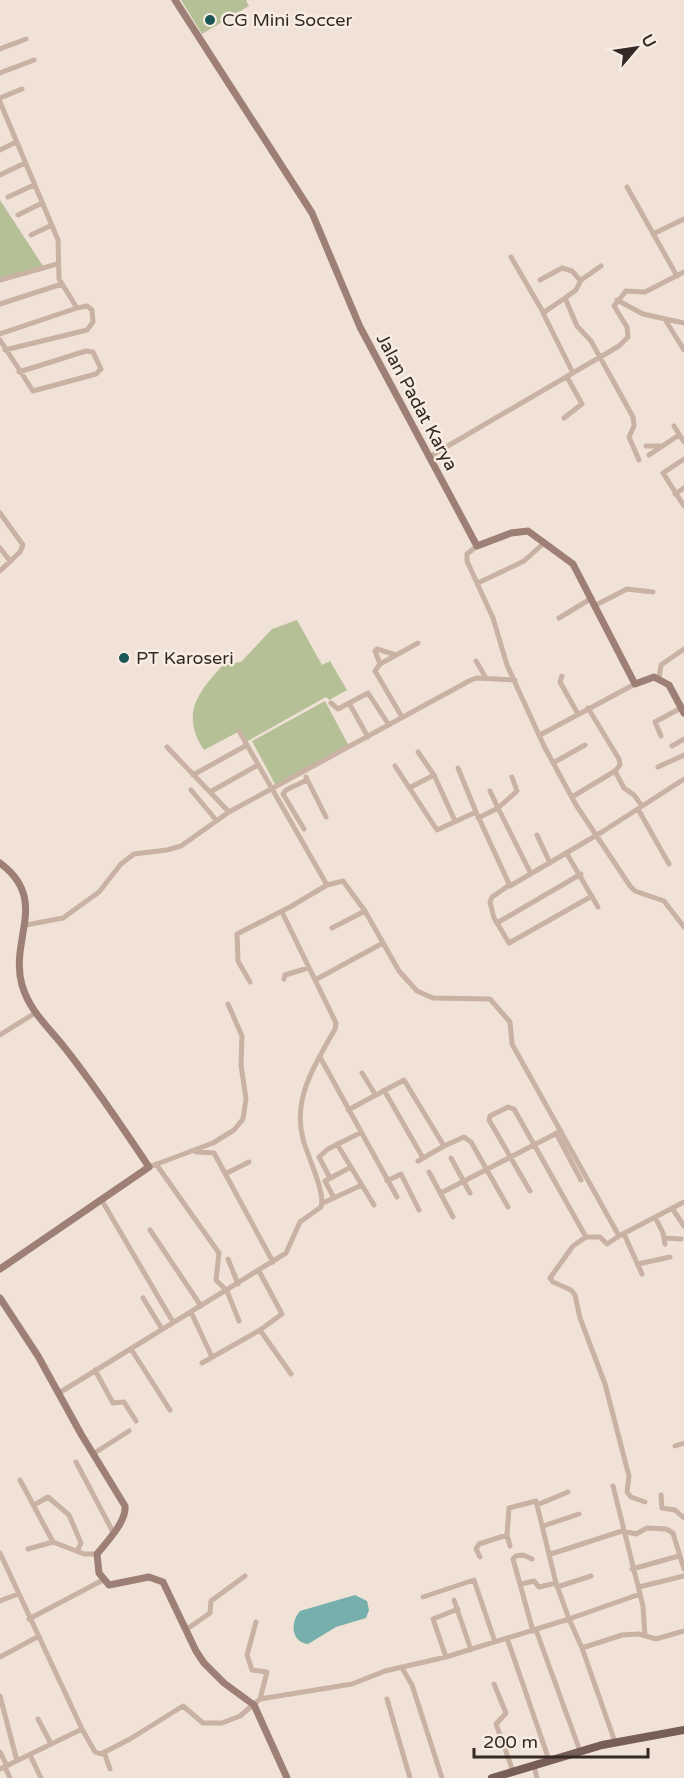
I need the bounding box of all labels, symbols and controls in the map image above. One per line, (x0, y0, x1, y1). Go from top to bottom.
place label: CG Mini Soccer (222, 9, 353, 31)
marker: CG Mini Soccer (203, 13, 217, 27)
north arrow (606, 18, 666, 78)
text: U (637, 31, 660, 51)
street label: Jalan Padat Karya (372, 330, 462, 474)
place label: PT Karoseri (136, 647, 234, 669)
marker: PT Karoseri (117, 651, 131, 665)
scale bar (474, 1721, 648, 1759)
text: 200 m (483, 1731, 538, 1753)

